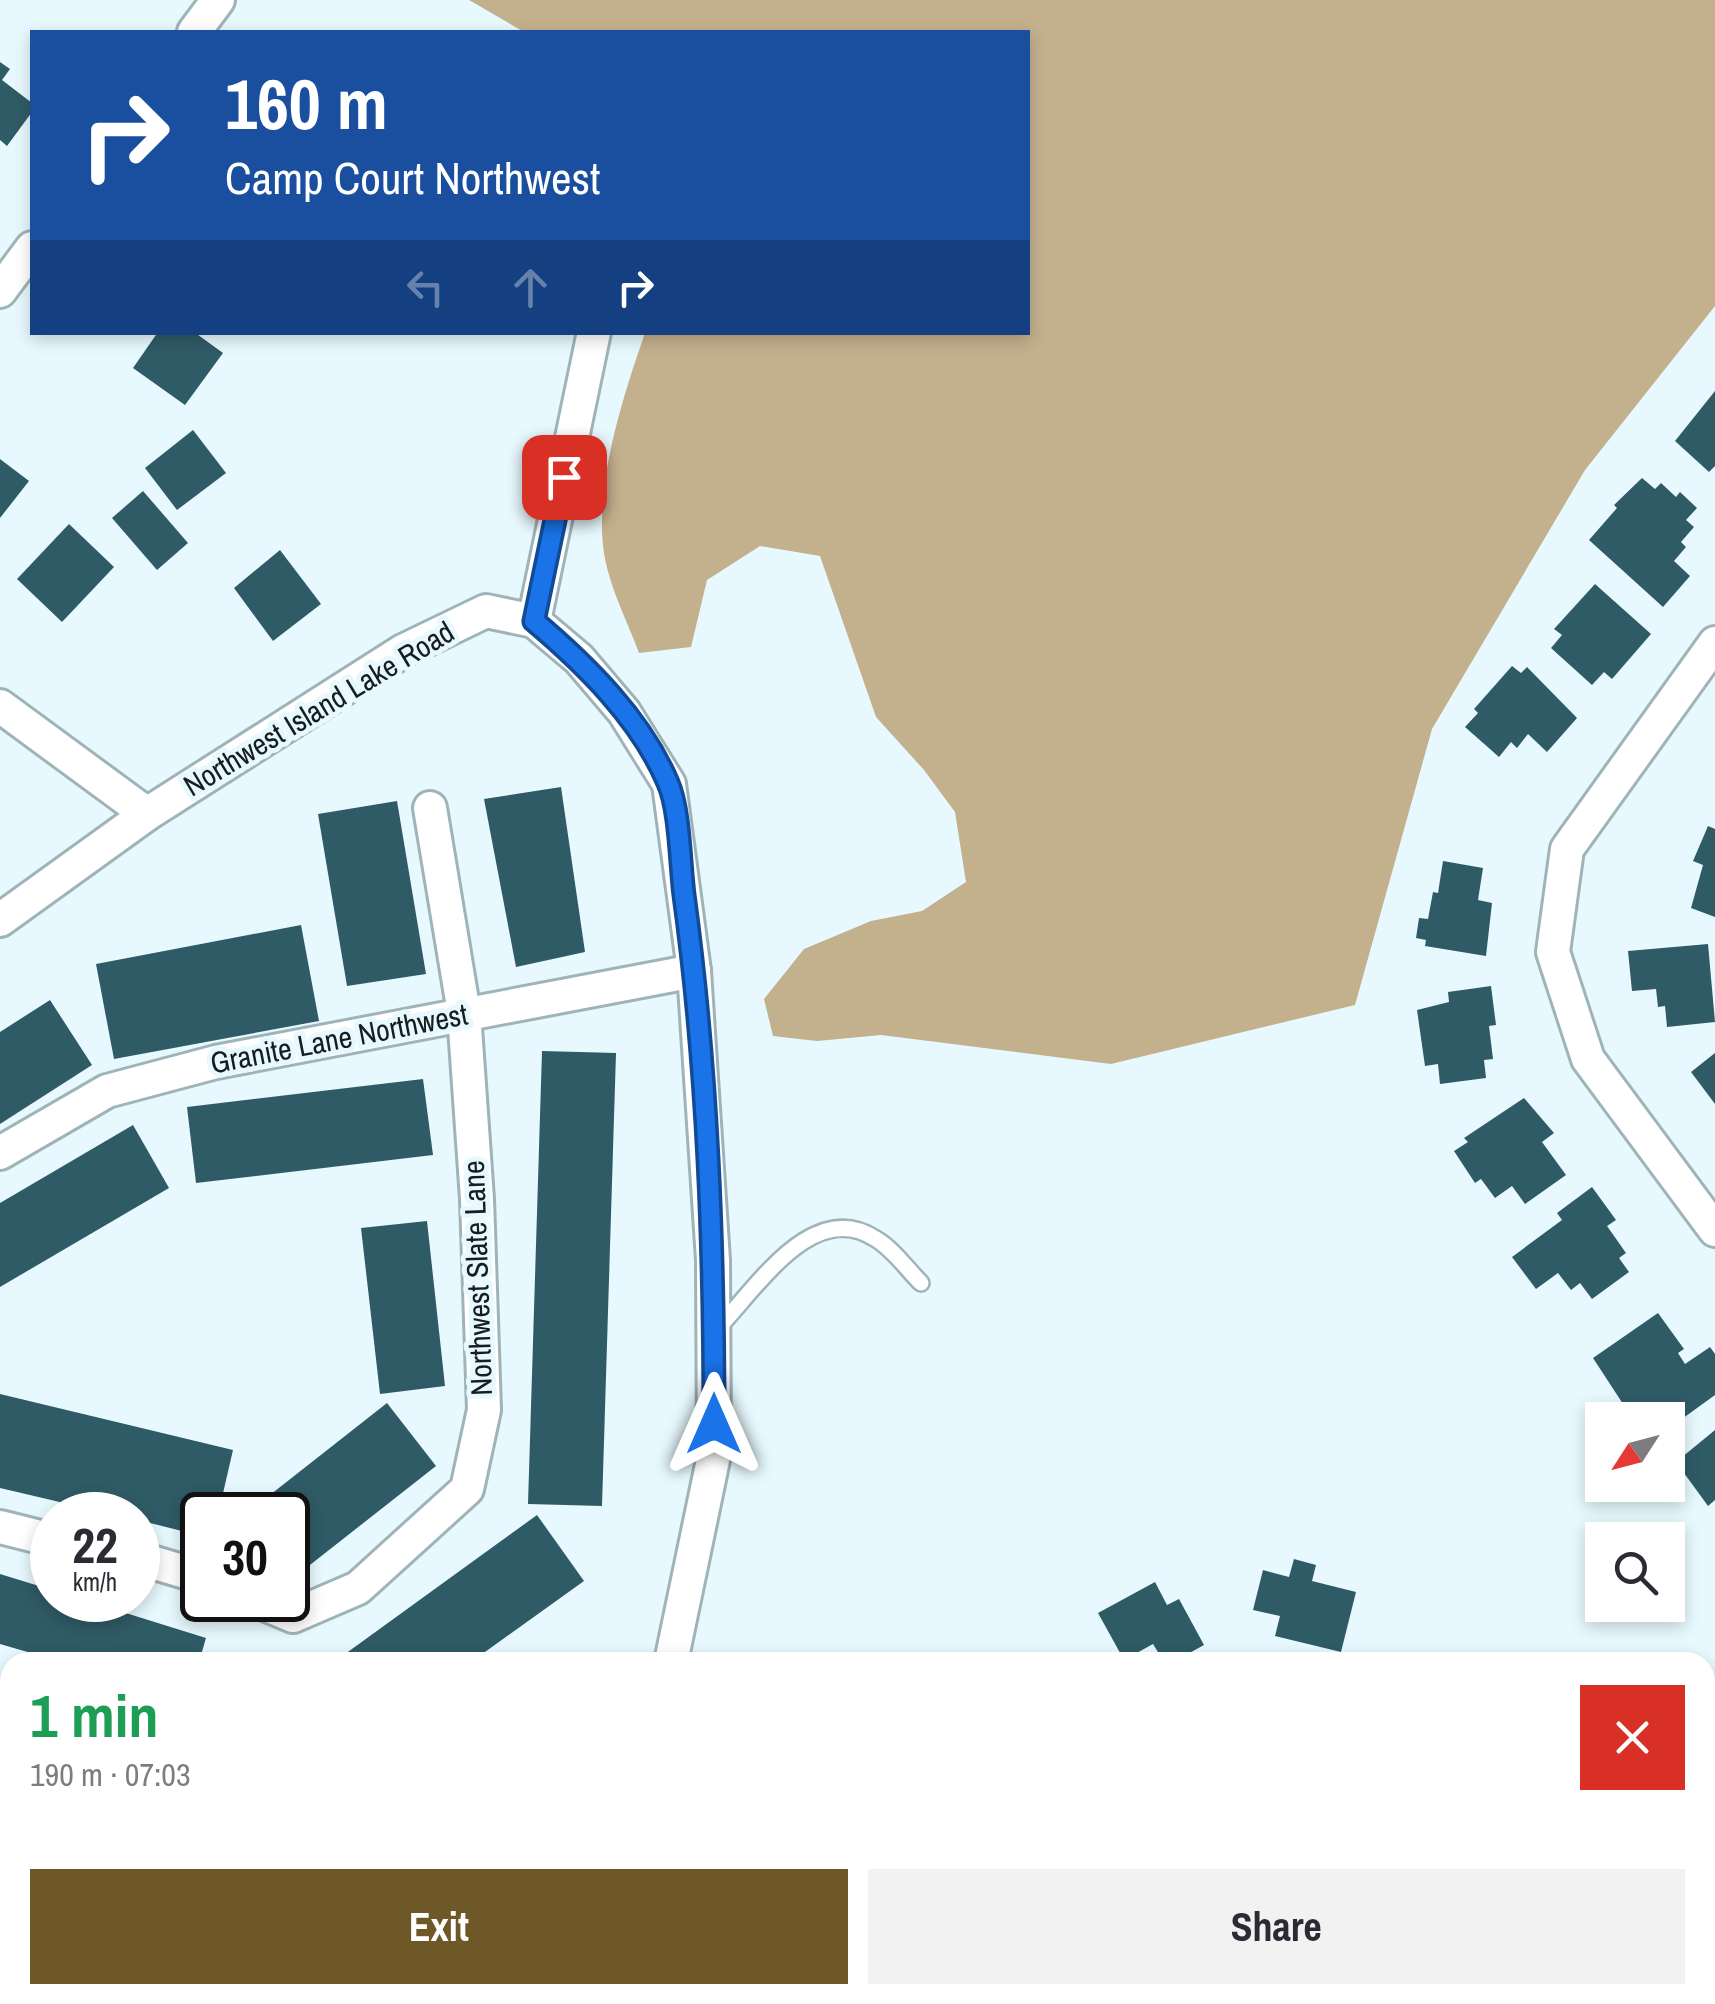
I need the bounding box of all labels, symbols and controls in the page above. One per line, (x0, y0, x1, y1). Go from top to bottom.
text: 160 m (225, 57, 388, 151)
icon: right (60, 70, 190, 200)
text: Camp Court Northwest (225, 147, 600, 208)
icon: left (398, 260, 453, 315)
icon: ahead (503, 260, 558, 315)
icon: right (608, 260, 663, 315)
pin (522, 435, 607, 520)
icon: arrive (537, 450, 592, 505)
street label: Northwest Island Lake Road (176, 611, 461, 805)
street label: Granite Lane Northwest (207, 993, 471, 1083)
street label: Northwest Slate Lane (453, 1160, 501, 1396)
position arrow (662, 1372, 766, 1476)
north arrow (1585, 1402, 1685, 1502)
map controls (1585, 1402, 1685, 1622)
speed limit sign: 30 (180, 1492, 310, 1622)
text: 22 (72, 1511, 118, 1579)
button: search (1585, 1522, 1685, 1622)
text: km/h (73, 1565, 117, 1599)
text: 1 min (30, 1675, 159, 1756)
button: close (1580, 1685, 1685, 1790)
text: 190 m · 07:03 (30, 1753, 190, 1796)
button: Exit (30, 1869, 848, 1984)
button: Share (868, 1869, 1685, 1984)

